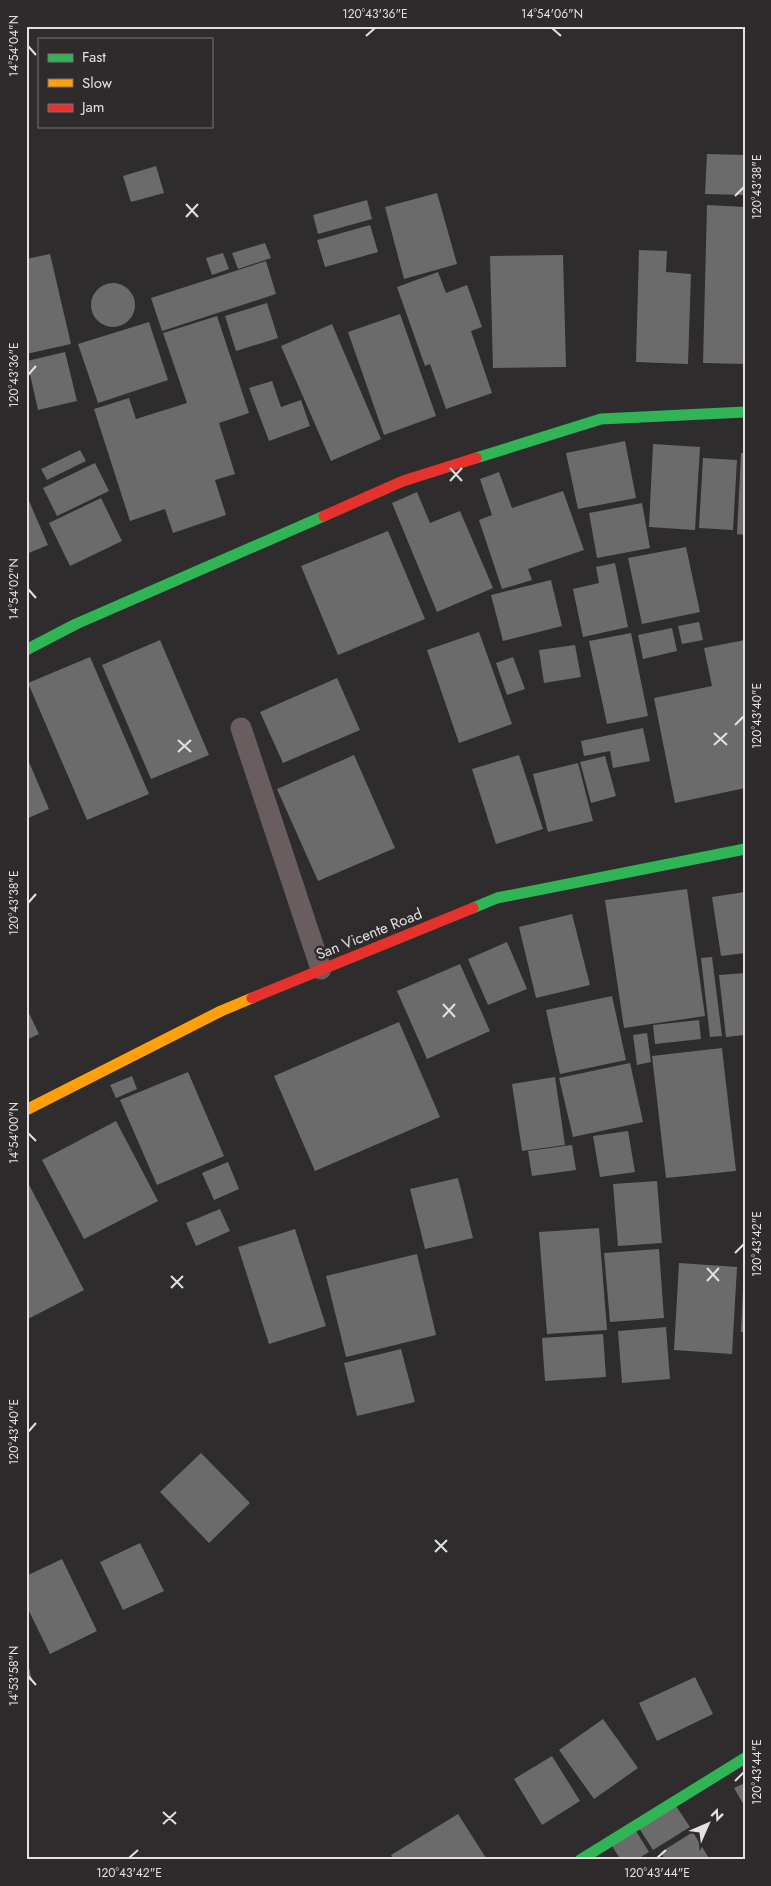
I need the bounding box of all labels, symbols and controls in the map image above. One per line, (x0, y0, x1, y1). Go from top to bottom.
text: 120°43'36"E (342, 5, 408, 23)
text: 14°54'06"N (521, 5, 583, 23)
text: 14°54'04"N (5, 15, 23, 77)
legend (38, 38, 212, 128)
text: Fast (82, 46, 106, 68)
text: Slow (82, 72, 113, 94)
text: Jam (80, 96, 105, 118)
text: 120°43'38"E (748, 154, 766, 220)
text: 120°43'36"E (5, 342, 23, 408)
text: 14°54'02"N (5, 558, 23, 620)
text: 120°43'40"E (748, 683, 766, 749)
text: 120°43'38"E (5, 870, 23, 936)
street label: San Vicente Road (313, 903, 425, 965)
text: 14°54'00"N (5, 1102, 23, 1164)
text: 120°43'42"E (748, 1211, 766, 1277)
text: 120°43'40"E (5, 1399, 23, 1465)
text: 14°53'58"N (5, 1646, 23, 1706)
text: 120°43'44"E (748, 1739, 766, 1805)
north arrow (684, 1798, 734, 1848)
text: N (706, 1804, 728, 1826)
text: 120°43'42"E (96, 1864, 162, 1882)
text: 120°43'44"E (624, 1864, 690, 1882)

